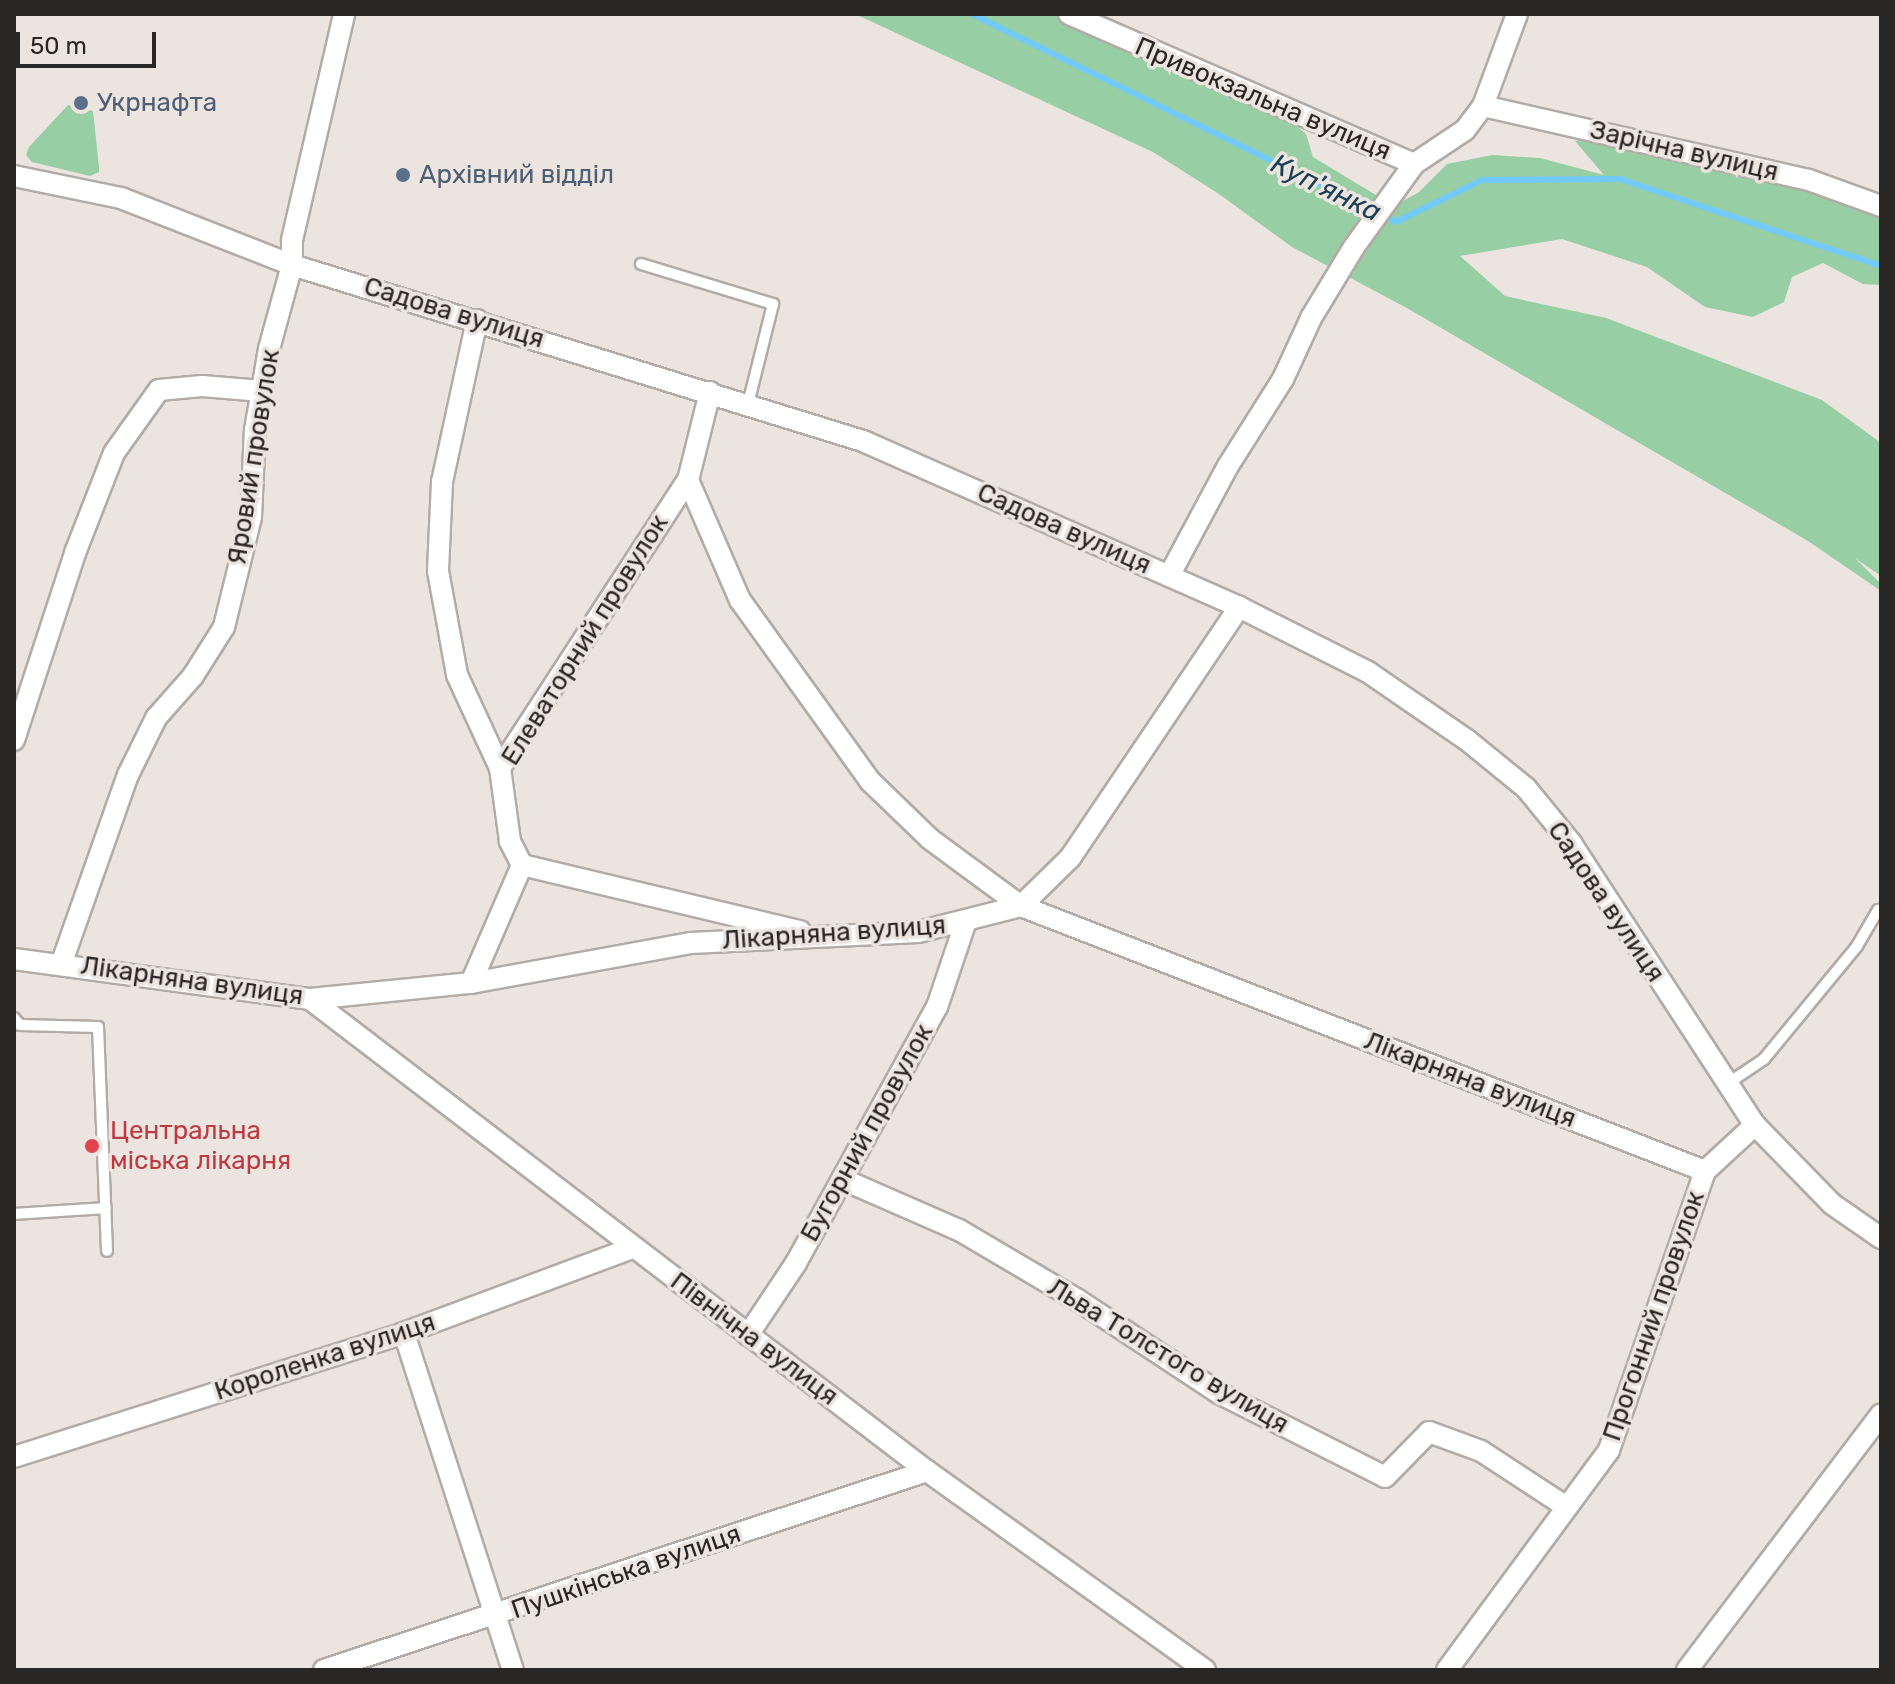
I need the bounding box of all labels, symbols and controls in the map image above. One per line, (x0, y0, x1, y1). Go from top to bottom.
scale bar (20, 16, 160, 66)
street label: Привокзальна вулиця (1130, 31, 1396, 167)
text: 50 m (30, 32, 87, 60)
place label: Укрнафта (97, 87, 217, 119)
marker: Укрнафта (72, 94, 90, 112)
street label: Зарічна вулиця (1587, 114, 1781, 188)
water label: Куп'янка (1266, 147, 1386, 229)
place label: Архівний відділ (419, 159, 614, 191)
marker: Архівний відділ (394, 166, 412, 184)
street label: Садова вулиця (360, 271, 548, 355)
street label: Яровий провулок (222, 347, 286, 567)
street label: Садова вулиця (972, 477, 1156, 581)
street label: Елеваторний провулок (495, 509, 675, 771)
street label: Садова вулиця (1541, 816, 1671, 988)
street label: Лікарняна вулиця (721, 910, 947, 956)
street label: Лікарняна вулиця (79, 950, 305, 1012)
street label: Бугорний провулок (794, 1019, 940, 1247)
street label: Лікарняна вулиця (1360, 1025, 1580, 1135)
place label: Центральна міська лікарня (110, 1115, 291, 1176)
marker: Центральна міська лікарня (81, 1135, 103, 1157)
street label: Прогонний провулок (1597, 1187, 1711, 1445)
street label: Північна вулиця (664, 1266, 844, 1412)
street label: Льва Толстого вулиця (1042, 1272, 1294, 1440)
street label: Короленка вулиця (211, 1307, 439, 1407)
street label: Пушкінська вулиця (507, 1518, 745, 1626)

